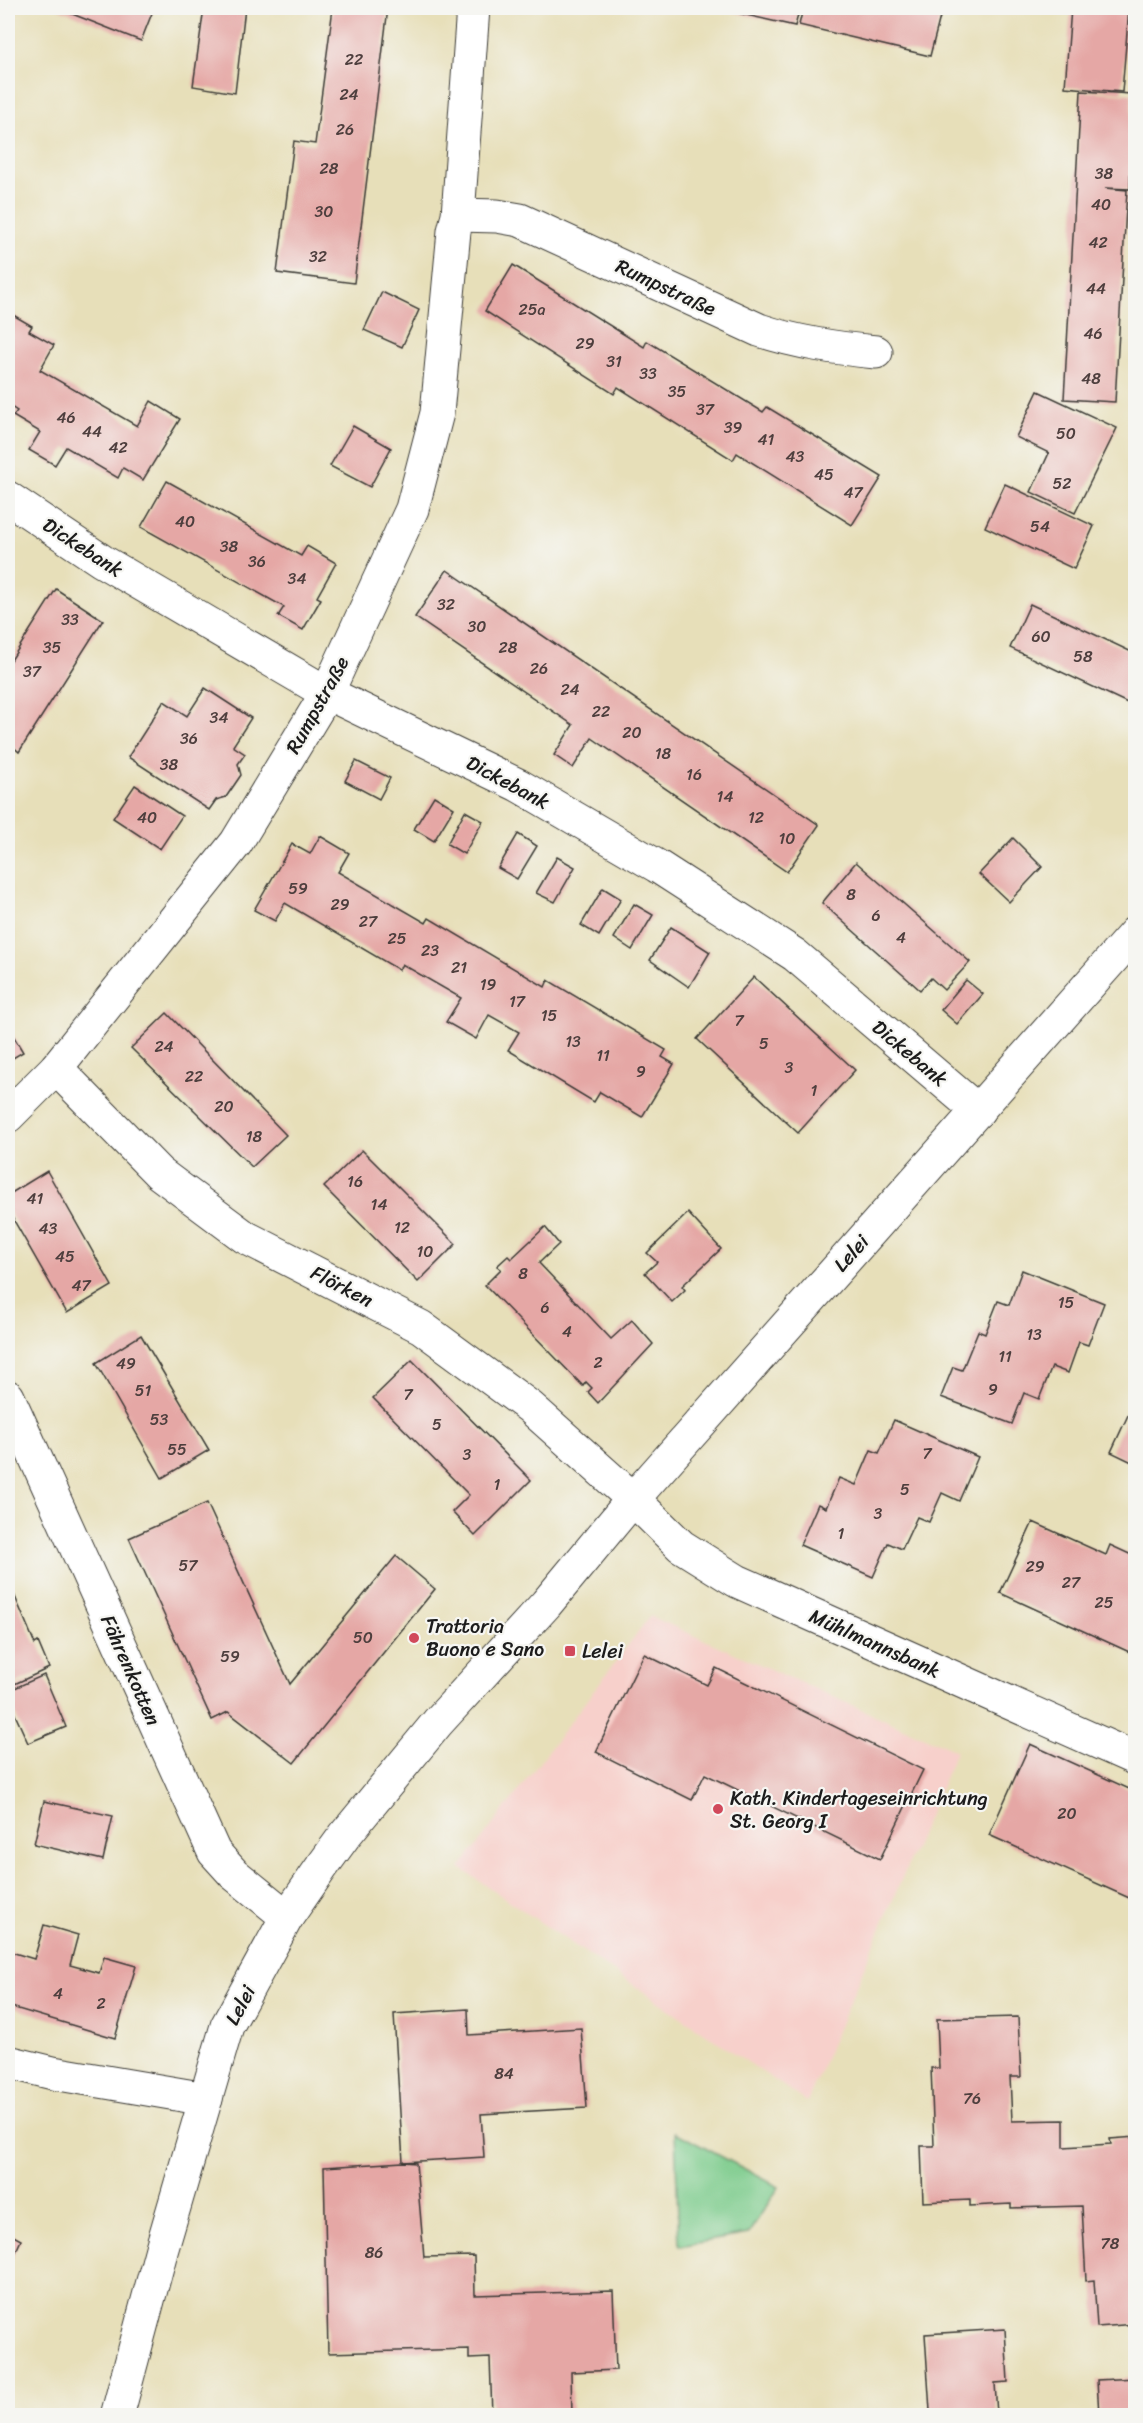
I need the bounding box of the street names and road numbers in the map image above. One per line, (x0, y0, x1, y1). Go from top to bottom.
street label: Rumpstraße (610, 249, 722, 326)
street label: Dickebank (35, 508, 131, 587)
street label: Rumpstraße (276, 649, 359, 761)
street label: Dickebank (460, 746, 556, 819)
street label: Dickebank (864, 1011, 956, 1096)
street label: Lelei (825, 1226, 878, 1280)
street label: Flörken (304, 1256, 380, 1317)
street label: Mühlmannsbank (803, 1599, 946, 1688)
street label: Fährenkotten (90, 1609, 171, 1732)
street label: Lelei (215, 1978, 266, 2032)

